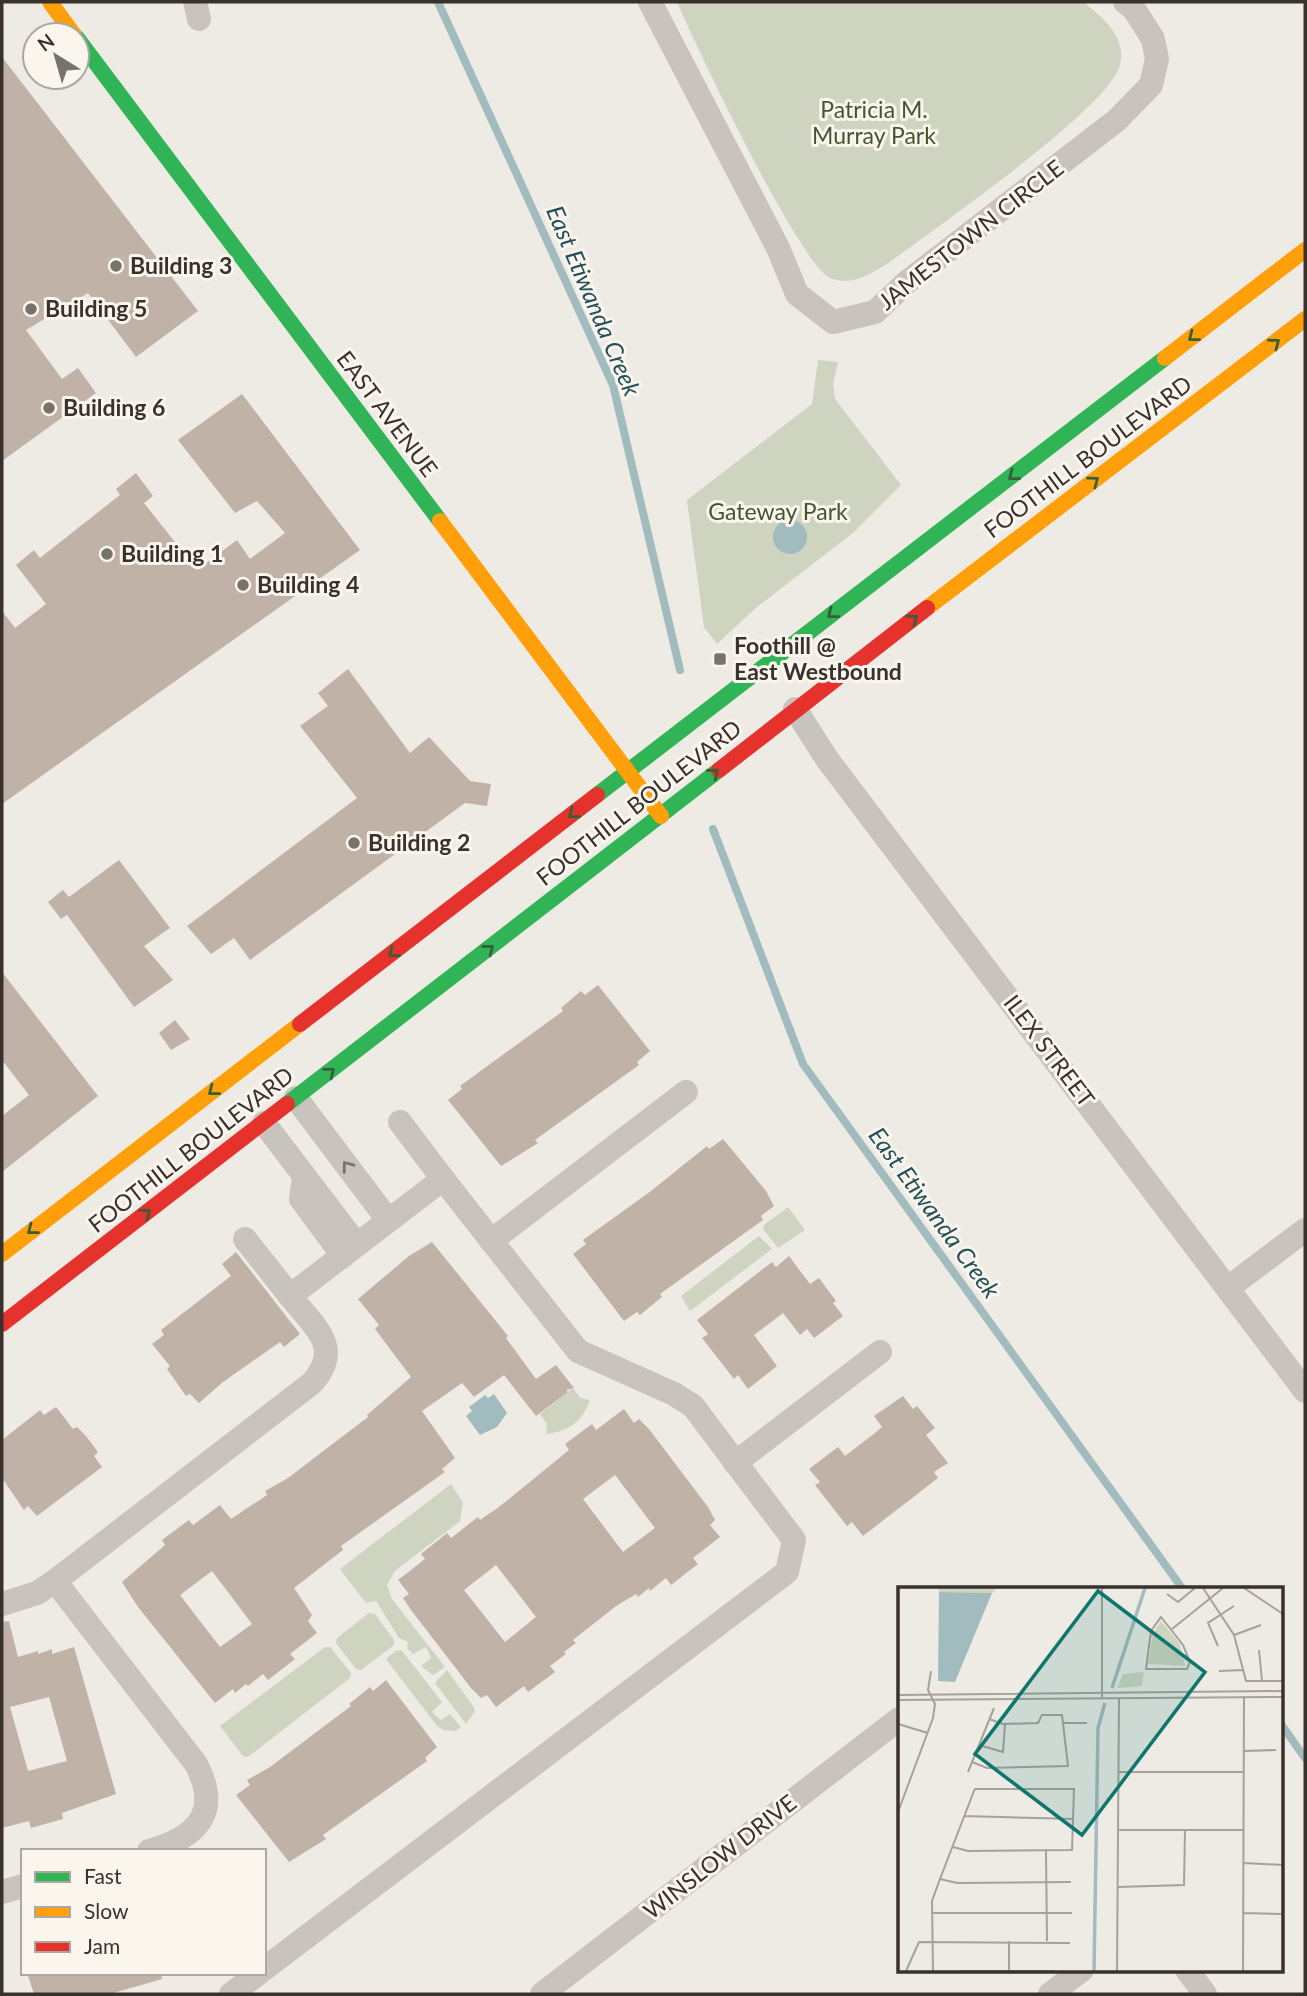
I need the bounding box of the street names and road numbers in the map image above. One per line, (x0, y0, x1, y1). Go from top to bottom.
street label: JAMESTOWN CIRCLE (872, 153, 1068, 315)
street label: EAST AVENUE (331, 345, 444, 482)
street label: FOOTHILL BOULEVARD (978, 369, 1197, 543)
street label: FOOTHILL BOULEVARD (530, 713, 746, 891)
street label: ILEX STREET (999, 989, 1101, 1112)
street label: FOOTHILL BOULEVARD (82, 1060, 298, 1238)
street label: WINSLOW DRIVE (637, 1788, 801, 1925)

